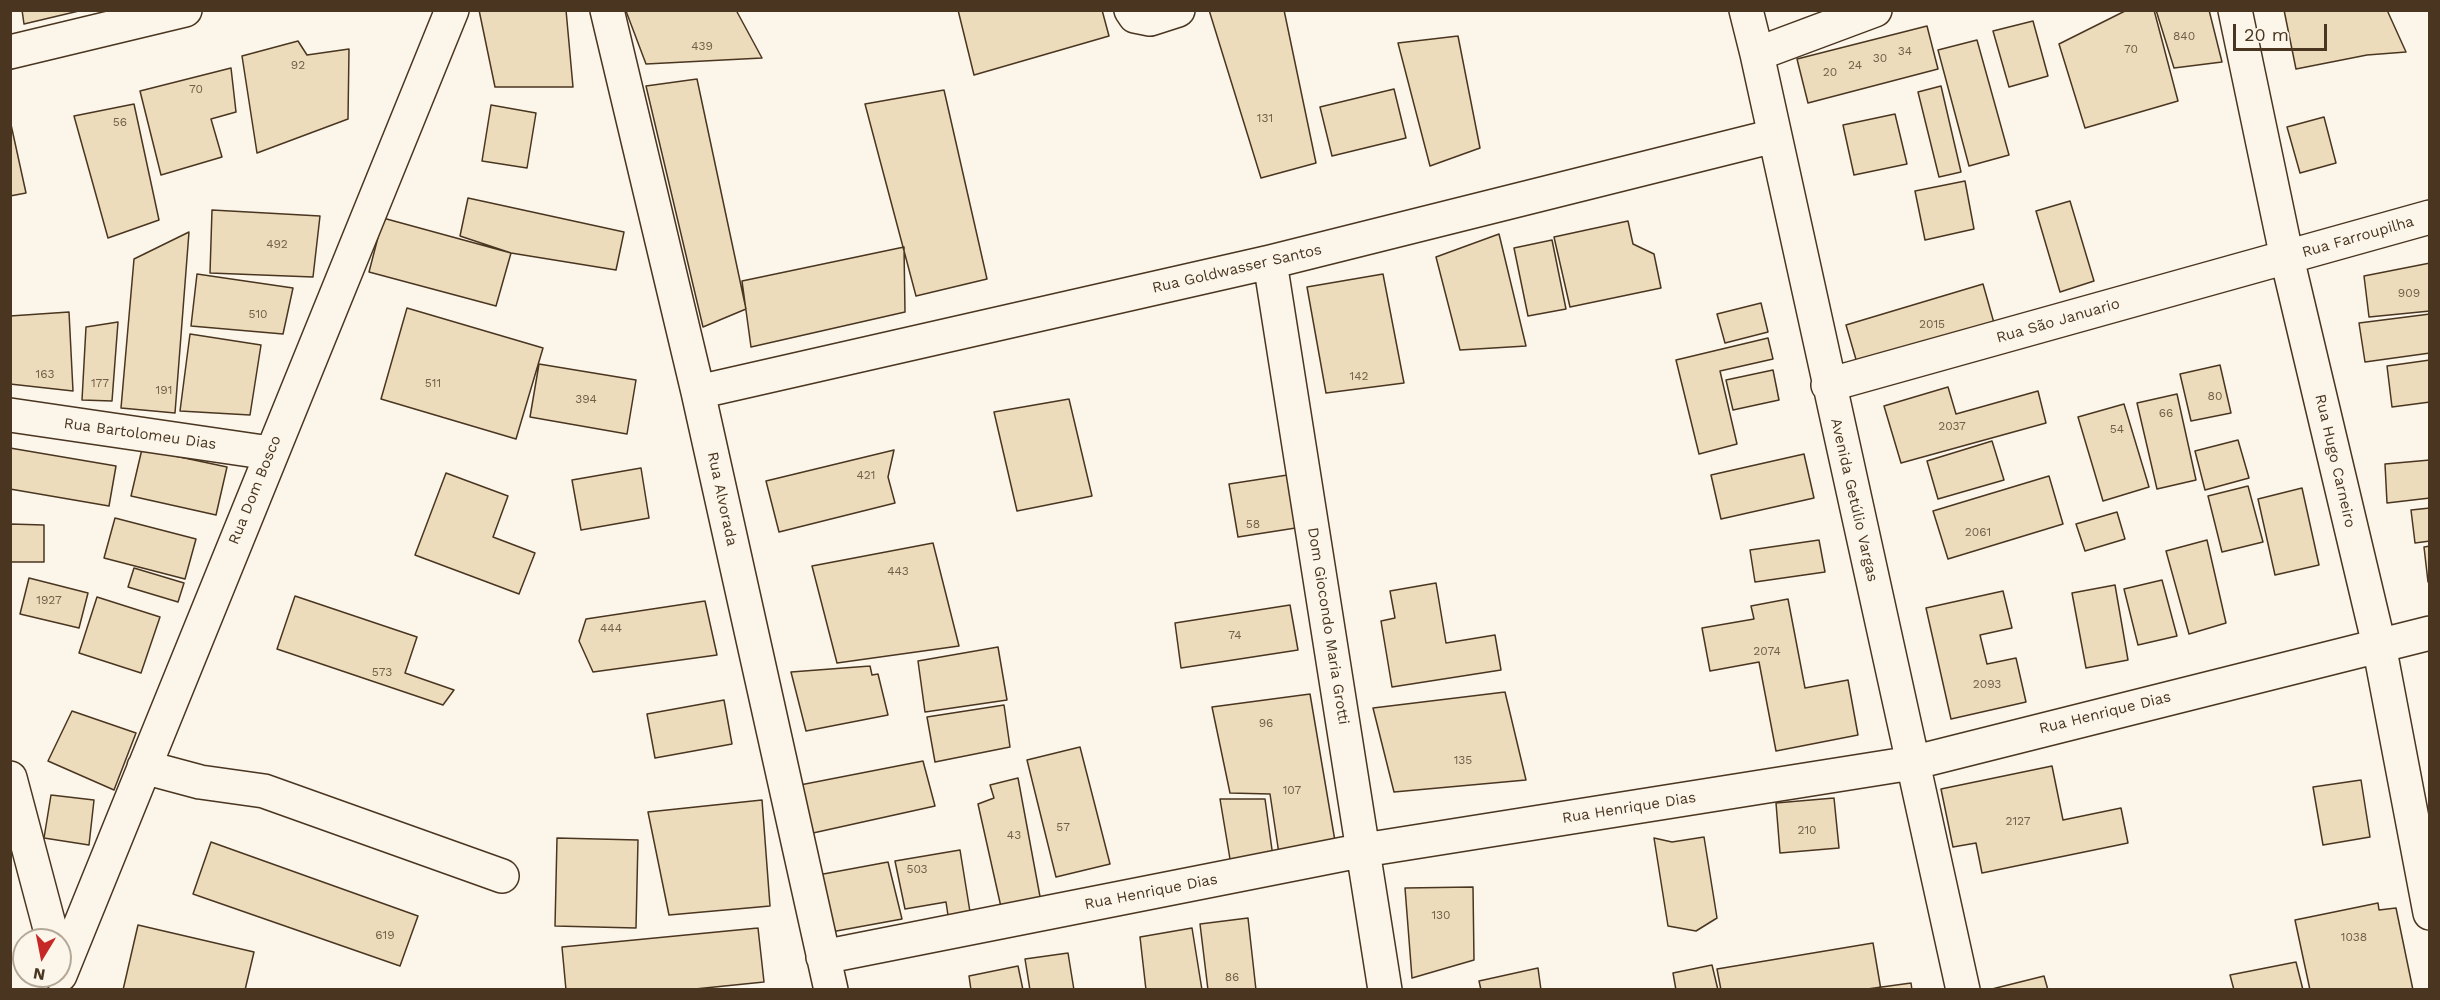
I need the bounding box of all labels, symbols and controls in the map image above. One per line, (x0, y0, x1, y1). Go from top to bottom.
scale bar (2236, 12, 2330, 50)
text: 20 m (2244, 24, 2289, 45)
house number: 840 (2173, 29, 2195, 43)
house number: 439 (691, 39, 713, 53)
house number: 70 (2124, 42, 2138, 56)
house number: 34 (1898, 44, 1912, 58)
house number: 30 (1873, 51, 1887, 65)
house number: 92 (291, 58, 305, 72)
house number: 24 (1848, 58, 1862, 72)
house number: 20 (1823, 65, 1837, 79)
house number: 70 (189, 82, 203, 96)
house number: 131 (1257, 111, 1273, 125)
house number: 56 (113, 115, 127, 129)
street label: Rua Farroupilha (2300, 212, 2416, 262)
house number: 492 (266, 237, 288, 251)
street label: Rua Goldwasser Santos (1150, 241, 1324, 297)
house number: 909 (2398, 286, 2420, 300)
street label: Rua São Januario (1994, 295, 2122, 347)
house number: 510 (248, 307, 268, 321)
house number: 2015 (1919, 317, 1945, 331)
house number: 163 (36, 367, 54, 381)
house number: 142 (1349, 369, 1369, 383)
house number: 177 (91, 376, 109, 390)
house number: 511 (425, 376, 441, 390)
house number: 191 (156, 383, 172, 397)
house number: 80 (2208, 389, 2222, 403)
house number: 394 (575, 392, 597, 406)
street label: Rua Hugo Carneiro (2311, 392, 2359, 530)
house number: 66 (2159, 406, 2173, 420)
street label: Rua Bartolomeu Dias (63, 414, 217, 454)
street label: Avenida Getúlio Vargas (1826, 417, 1882, 583)
house number: 2037 (1938, 419, 1966, 433)
house number: 54 (2110, 422, 2124, 436)
street label: Rua Dom Bosco (225, 433, 285, 547)
street label: Rua Alvorada (703, 450, 741, 548)
house number: 421 (856, 468, 876, 482)
house number: 58 (1246, 517, 1260, 531)
house number: 2061 (1965, 525, 1991, 539)
street label: Dom Giocondo Maria Grotti (1304, 526, 1352, 726)
house number: 443 (887, 564, 909, 578)
house number: 1927 (36, 593, 62, 607)
house number: 444 (600, 621, 622, 635)
house number: 74 (1228, 628, 1242, 642)
house number: 2074 (1753, 644, 1781, 658)
house number: 573 (372, 665, 392, 679)
house number: 2093 (1973, 677, 2001, 691)
street label: Rua Henrique Dias (2037, 688, 2173, 738)
house number: 96 (1259, 716, 1273, 730)
house number: 135 (1454, 753, 1472, 767)
house number: 107 (1283, 783, 1301, 797)
street label: Rua Henrique Dias (1561, 789, 1697, 827)
house number: 2127 (2005, 814, 2031, 828)
house number: 57 (1056, 820, 1070, 834)
house number: 210 (1797, 823, 1817, 837)
house number: 43 (1007, 828, 1021, 842)
house number: 503 (906, 862, 928, 876)
street label: Rua Henrique Dias (1083, 870, 1219, 914)
house number: 130 (1431, 908, 1451, 922)
north arrow (12, 928, 72, 988)
house number: 619 (375, 928, 395, 942)
house number: 1038 (2341, 930, 2367, 944)
text: N (32, 964, 47, 985)
house number: 86 (1225, 970, 1239, 984)

